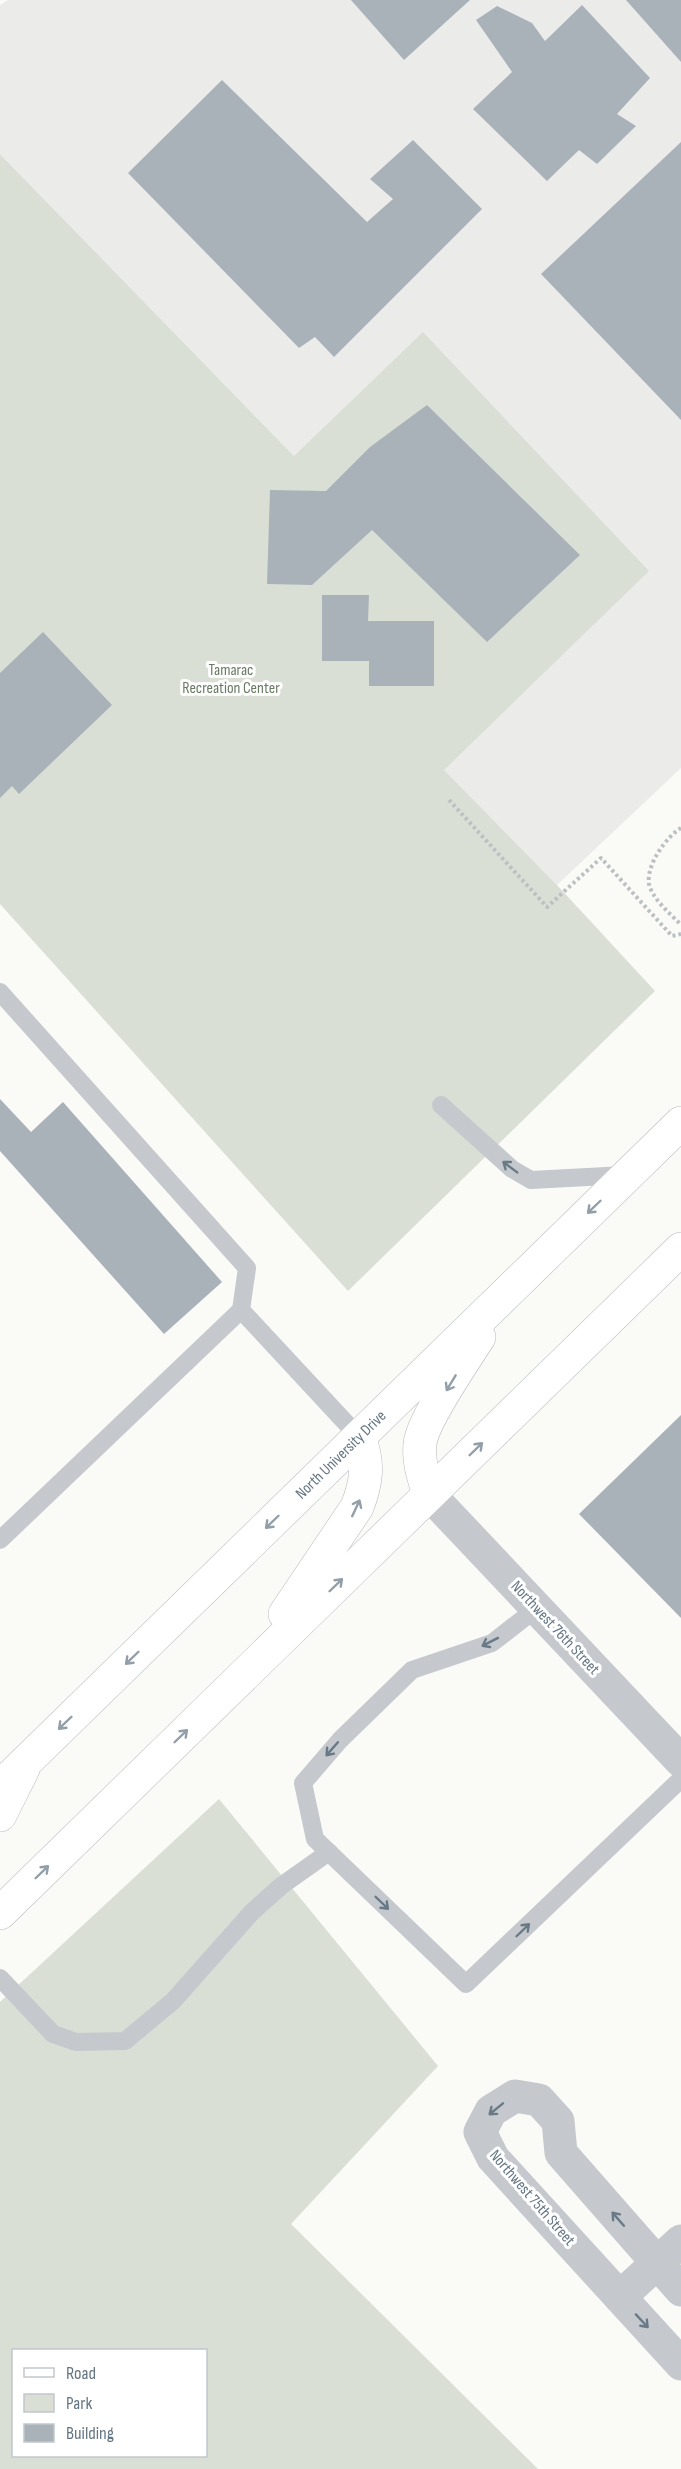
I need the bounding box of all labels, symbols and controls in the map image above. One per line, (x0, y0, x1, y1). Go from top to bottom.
park label: Tamarac Recreation Center (182, 661, 280, 698)
one-way arrow (502, 1160, 518, 1173)
one-way arrow (586, 1200, 601, 1215)
one-way arrow (445, 1374, 457, 1391)
street label: North University Drive (292, 1406, 390, 1503)
one-way arrow (468, 1442, 483, 1456)
one-way arrow (351, 1499, 363, 1517)
one-way arrow (264, 1515, 279, 1529)
street label: Northwest 76th Street (507, 1577, 603, 1679)
one-way arrow (329, 1578, 344, 1592)
one-way arrow (481, 1637, 499, 1648)
one-way arrow (125, 1651, 140, 1666)
one-way arrow (58, 1716, 73, 1731)
one-way arrow (174, 1728, 189, 1743)
one-way arrow (325, 1741, 339, 1756)
one-way arrow (34, 1865, 49, 1879)
one-way arrow (375, 1896, 390, 1911)
one-way arrow (515, 1923, 530, 1937)
one-way arrow (489, 2101, 505, 2115)
street label: Northwest 75th Street (485, 2146, 579, 2250)
one-way arrow (611, 2212, 625, 2227)
one-way arrow (635, 2314, 649, 2329)
legend (12, 2349, 207, 2457)
text: Road (66, 2363, 96, 2384)
text: Park (66, 2393, 92, 2414)
text: Building (66, 2423, 114, 2444)

